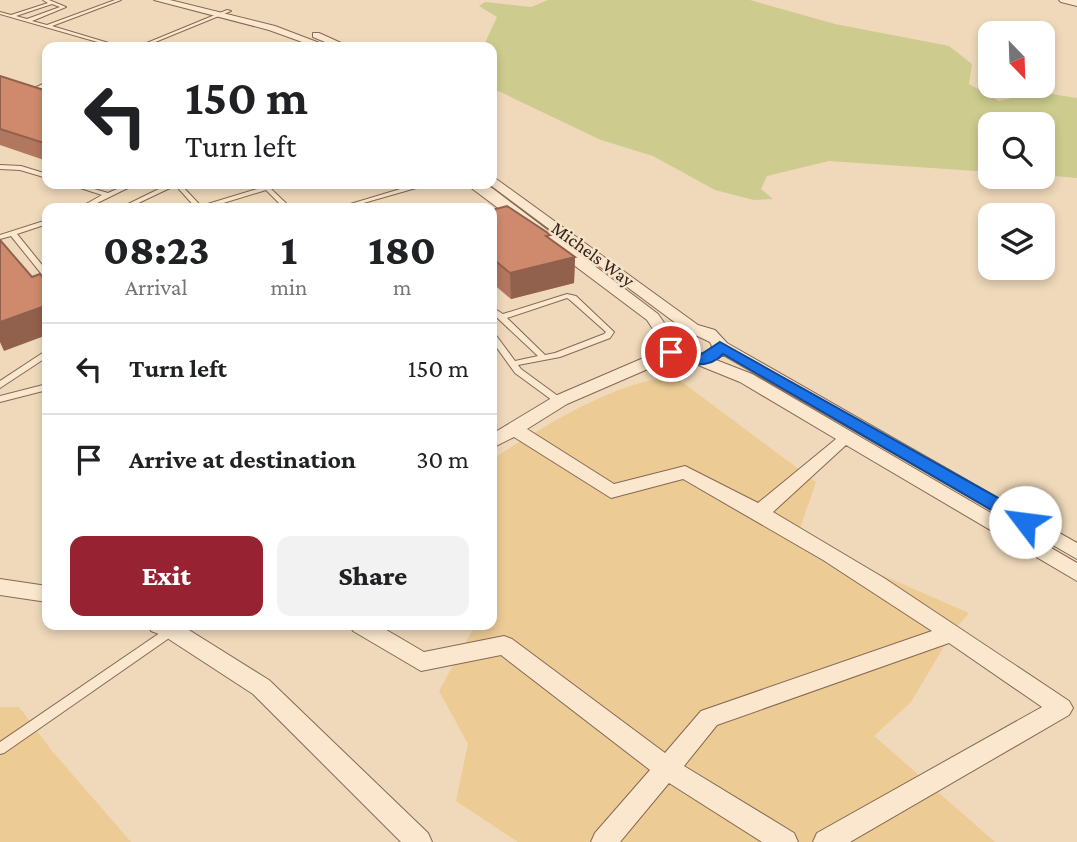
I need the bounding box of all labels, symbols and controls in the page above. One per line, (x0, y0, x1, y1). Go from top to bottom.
north arrow (978, 21, 1055, 98)
map controls (978, 21, 1055, 280)
icon: left (70, 70, 161, 161)
text: 150 m (185, 70, 308, 125)
button: search (978, 112, 1055, 189)
text: Turn left (185, 128, 296, 164)
button: layers (978, 203, 1055, 280)
street label: Michels Way (548, 217, 639, 291)
text: 08:23 (103, 226, 210, 273)
text: 1 (281, 226, 297, 273)
text: 180 (368, 226, 436, 273)
text: Arrival (125, 274, 188, 300)
text: min (270, 274, 307, 300)
text: m (393, 274, 411, 300)
pin (641, 322, 701, 382)
icon: arrive (652, 333, 690, 371)
icon: left (70, 350, 108, 388)
text: Turn left (129, 354, 227, 383)
text: 150 m (408, 354, 469, 383)
icon: arrive (70, 441, 108, 479)
text: Arrive at destination (129, 445, 356, 474)
text: 30 m (416, 445, 469, 474)
position arrow (988, 485, 1062, 559)
button: Exit (70, 536, 263, 616)
button: Share (277, 536, 469, 616)

